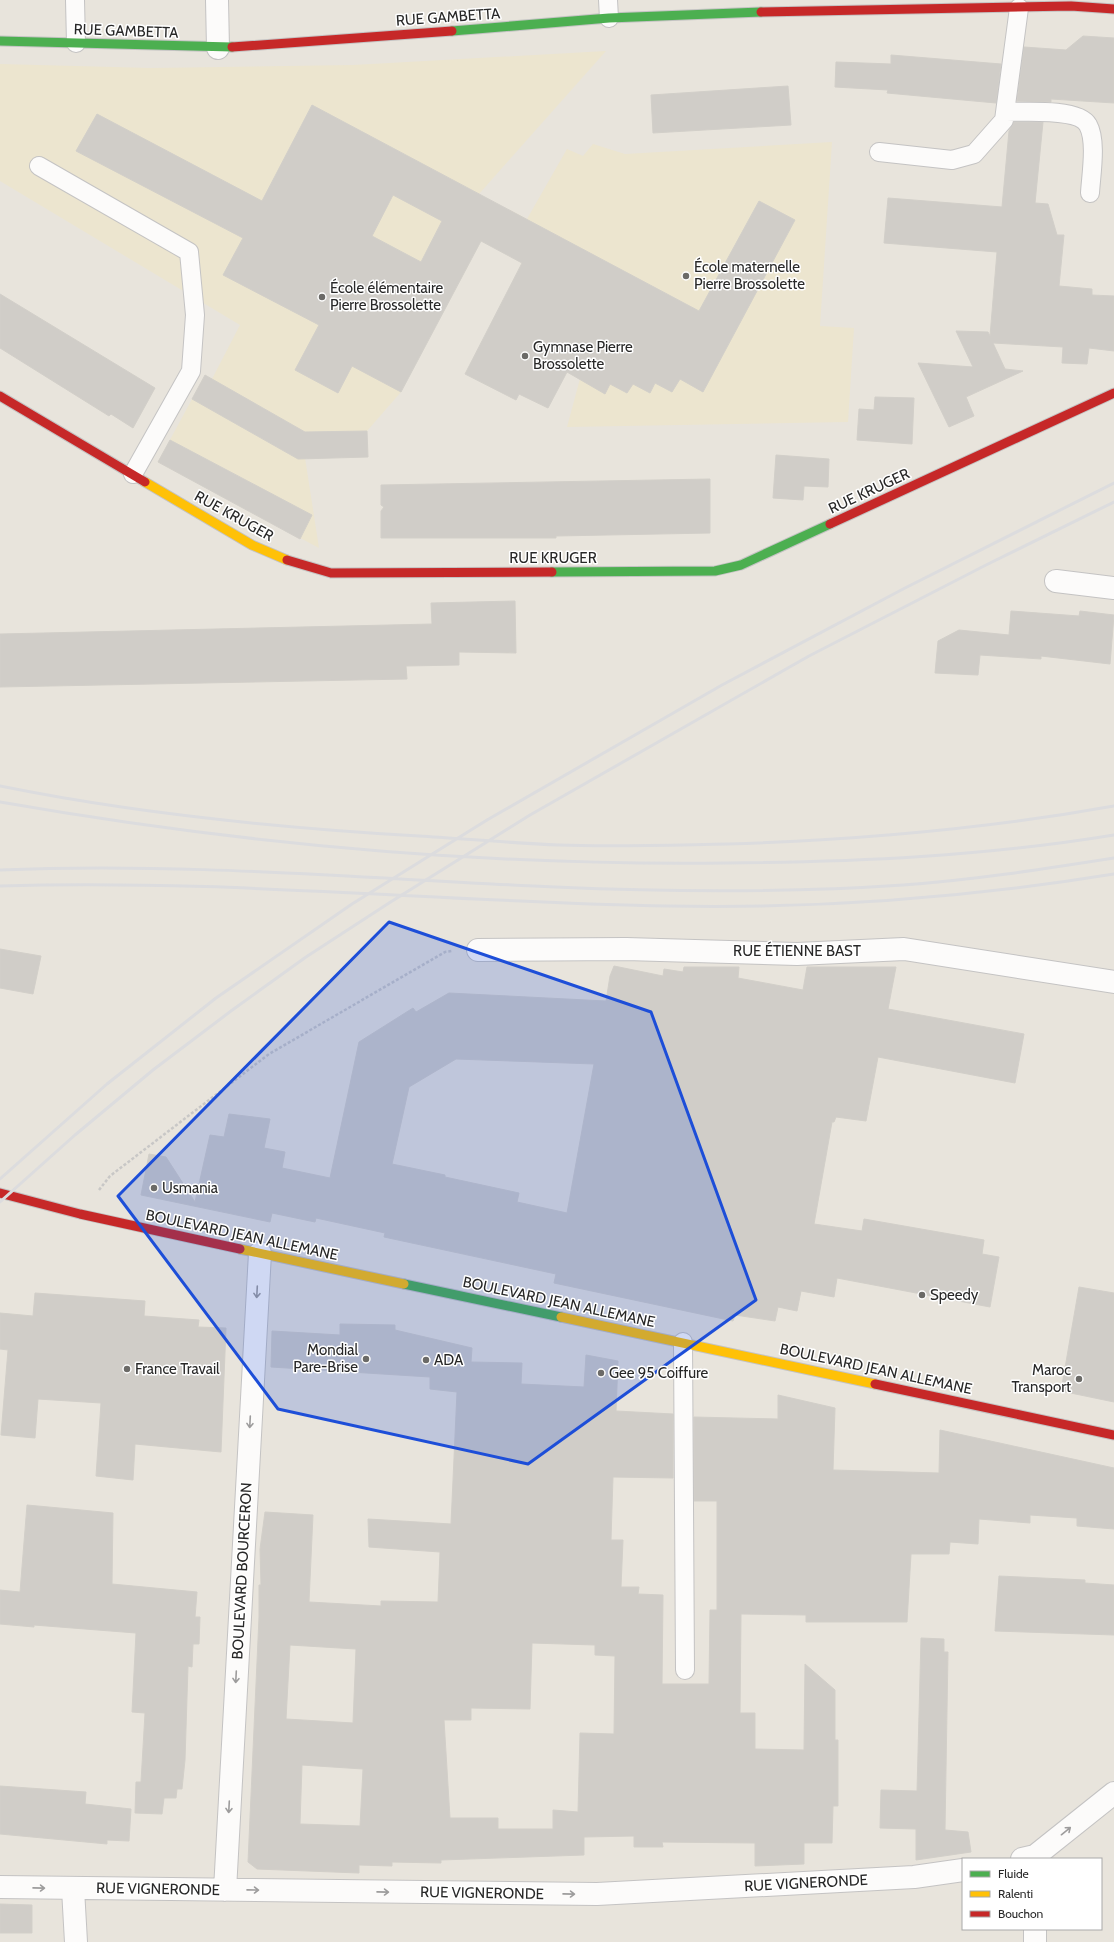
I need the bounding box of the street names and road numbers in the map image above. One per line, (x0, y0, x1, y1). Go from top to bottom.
street label: RUE GAMBETTA (395, 4, 502, 30)
street label: RUE GAMBETTA (73, 20, 179, 42)
street label: RUE KRUGER (826, 464, 912, 518)
street label: RUE KRUGER (191, 487, 277, 545)
street label: RUE KRUGER (509, 549, 597, 567)
street label: RUE ÉTIENNE BAST (733, 941, 861, 960)
street label: BOULEVARD JEAN ALLEMANE (144, 1206, 340, 1264)
street label: BOULEVARD JEAN ALLEMANE (461, 1273, 657, 1331)
street label: BOULEVARD JEAN ALLEMANE (778, 1340, 974, 1398)
street label: BOULEVARD BOURCERON (228, 1482, 256, 1660)
street label: RUE VIGNERONDE (744, 1871, 868, 1895)
street label: RUE VIGNERONDE (96, 1879, 220, 1899)
street label: RUE VIGNERONDE (420, 1883, 544, 1903)

